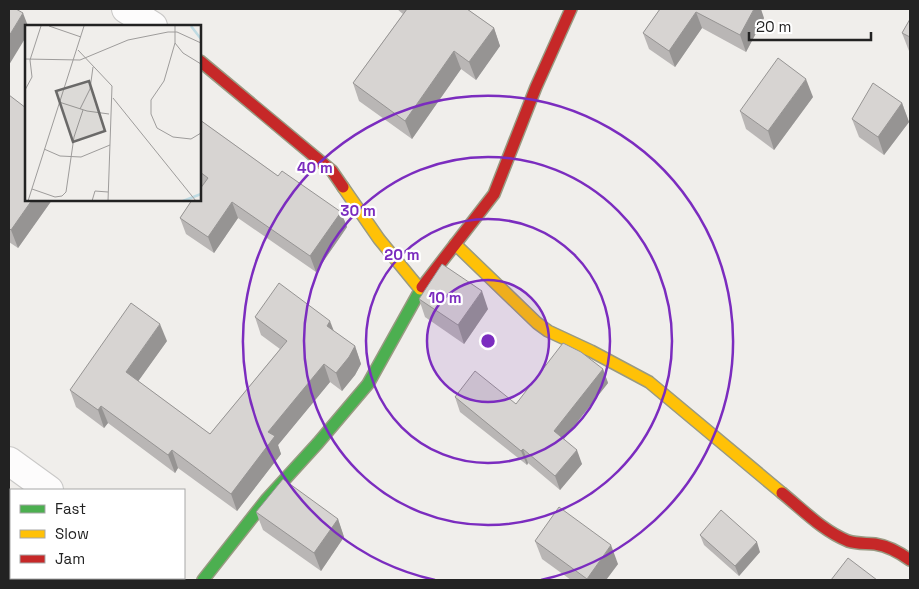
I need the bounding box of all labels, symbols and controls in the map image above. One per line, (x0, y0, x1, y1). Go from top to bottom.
scale bar (749, 10, 872, 42)
text: 20 m (756, 17, 791, 36)
inset map (25, 25, 201, 201)
text: 40 m (297, 158, 333, 177)
text: 30 m (340, 201, 376, 220)
text: 20 m (384, 245, 420, 264)
text: 10 m (428, 288, 462, 307)
centre of rings (479, 332, 497, 350)
legend (10, 489, 185, 579)
text: Fast (55, 499, 86, 518)
text: Slow (55, 524, 89, 543)
text: Jam (55, 549, 85, 568)

